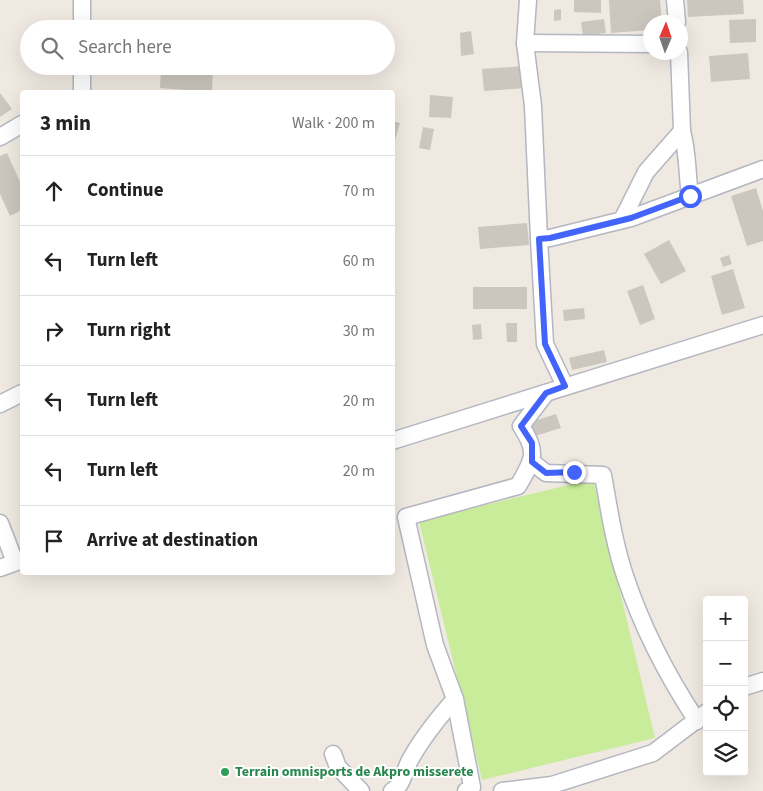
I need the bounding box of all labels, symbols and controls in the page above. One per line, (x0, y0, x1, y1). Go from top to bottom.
north arrow (643, 15, 688, 60)
search box (20, 20, 395, 75)
icon: search (38, 34, 66, 62)
text: Search here (78, 34, 172, 61)
text: 3 min (40, 108, 91, 138)
text: Walk · 200 m (292, 112, 375, 134)
icon: ahead (40, 177, 68, 205)
text: Continue (87, 177, 164, 204)
text: 70 m (343, 180, 375, 202)
route start (679, 185, 702, 208)
icon: left (40, 247, 68, 275)
text: Turn left (87, 247, 158, 274)
text: 60 m (343, 250, 375, 272)
icon: right (40, 317, 68, 345)
text: Turn right (87, 317, 171, 344)
text: 30 m (343, 320, 375, 342)
icon: left (40, 387, 68, 415)
text: Turn left (87, 387, 158, 414)
text: 20 m (343, 390, 375, 412)
icon: left (40, 457, 68, 485)
text: Turn left (87, 457, 158, 484)
text: 20 m (343, 460, 375, 482)
route end (563, 461, 586, 484)
icon: arrive (40, 527, 68, 555)
text: Arrive at destination (87, 527, 258, 554)
map controls (703, 596, 748, 776)
button: + (703, 596, 748, 641)
button: − (703, 641, 748, 686)
button: locate (703, 686, 748, 731)
button: layers (703, 731, 748, 776)
place label: Terrain omnisports de Akpro misserete (235, 762, 473, 782)
marker: Terrain omnisports de Akpro misserete (219, 766, 231, 778)

